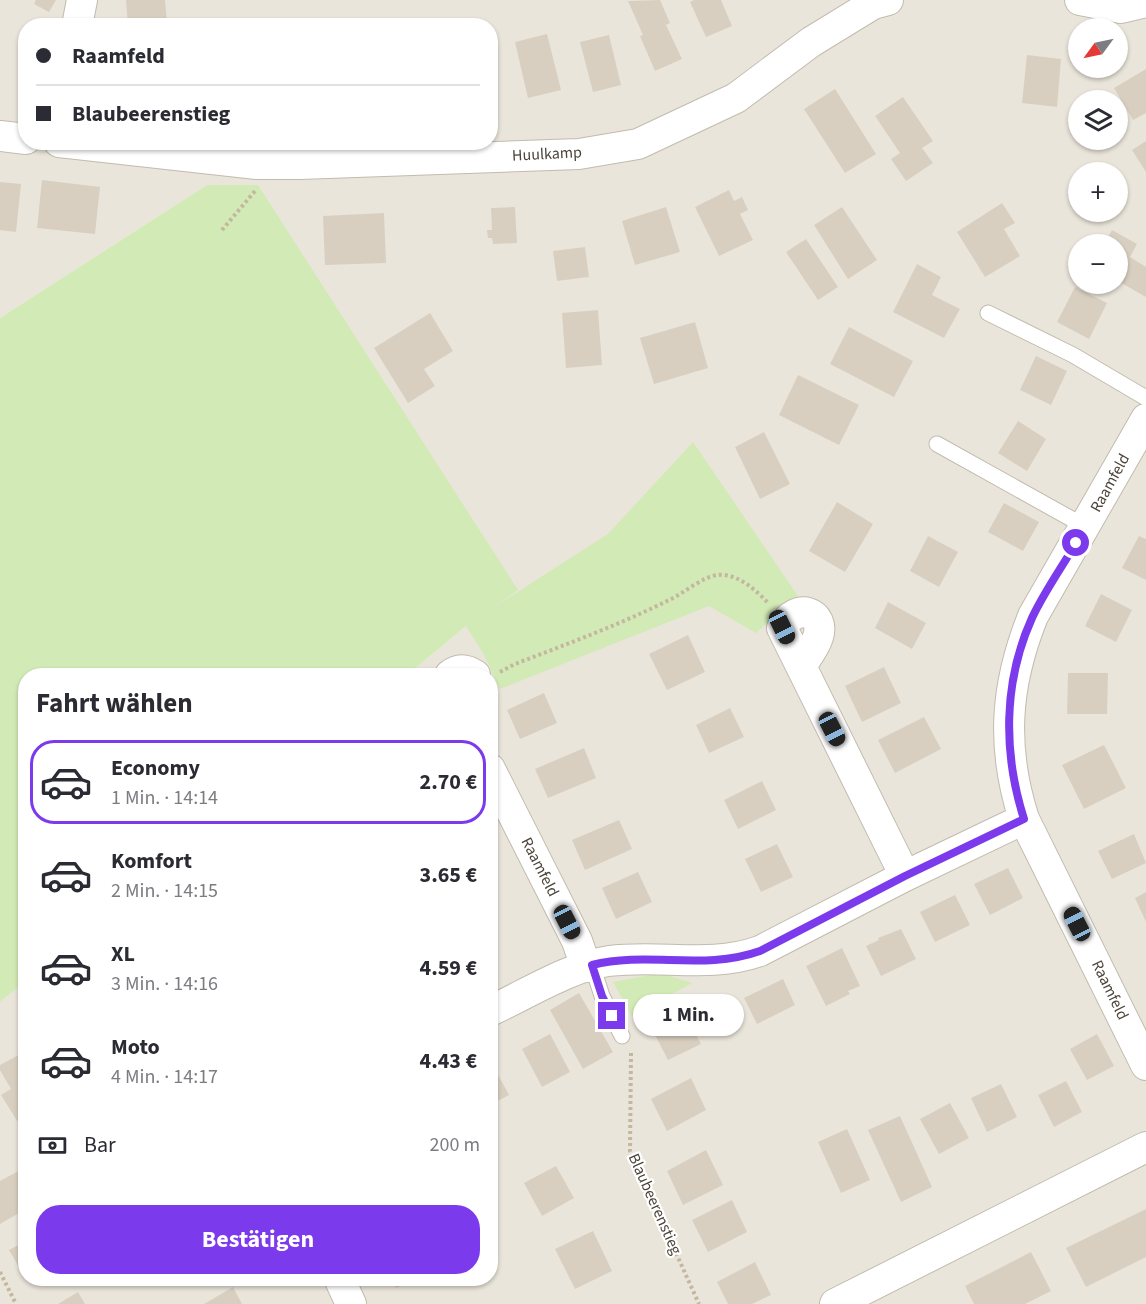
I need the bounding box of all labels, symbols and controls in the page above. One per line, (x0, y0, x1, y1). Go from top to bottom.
north arrow (1068, 18, 1128, 78)
map controls (1068, 18, 1128, 294)
text: Raamfeld (72, 40, 165, 72)
button: layers (1068, 90, 1128, 150)
text: Blaubeerenstieg (72, 98, 230, 130)
street label: Huulkamp (512, 141, 583, 167)
button: + (1068, 162, 1128, 222)
button: − (1068, 234, 1128, 294)
street label: Raamfeld (1085, 450, 1135, 516)
route start (1062, 529, 1089, 556)
car (766, 607, 798, 647)
text: Fahrt wählen (36, 684, 193, 723)
car (816, 709, 848, 749)
text: Economy (111, 752, 200, 784)
icon: car (39, 755, 93, 809)
text: 2.70 € (420, 766, 477, 798)
text: 1 Min. · 14:14 (111, 784, 218, 812)
street label: Raamfeld (516, 834, 564, 900)
text: Komfort (111, 845, 192, 877)
icon: car (39, 848, 93, 902)
text: 3.65 € (420, 859, 477, 891)
text: 2 Min. · 14:15 (111, 877, 218, 905)
car (551, 902, 583, 942)
car (1061, 904, 1093, 944)
text: XL (111, 938, 135, 970)
icon: car (39, 941, 93, 995)
text: 4.59 € (420, 952, 477, 984)
street label: Raamfeld (1086, 956, 1134, 1024)
text: 3 Min. · 14:16 (111, 970, 218, 998)
callout: 1 Min. (633, 995, 744, 1037)
text: 1 Min. (662, 1001, 715, 1029)
route end (598, 1002, 625, 1029)
text: Moto (111, 1031, 160, 1063)
icon: car (39, 1034, 93, 1088)
text: 4.43 € (420, 1045, 477, 1077)
text: 4 Min. · 14:17 (111, 1063, 218, 1091)
icon: cash (36, 1129, 69, 1162)
text: Bar (84, 1129, 116, 1161)
text: 200 m (430, 1131, 480, 1159)
street label: Blaubeerenstieg (623, 1150, 687, 1258)
button: Bestätigen (36, 1205, 480, 1274)

